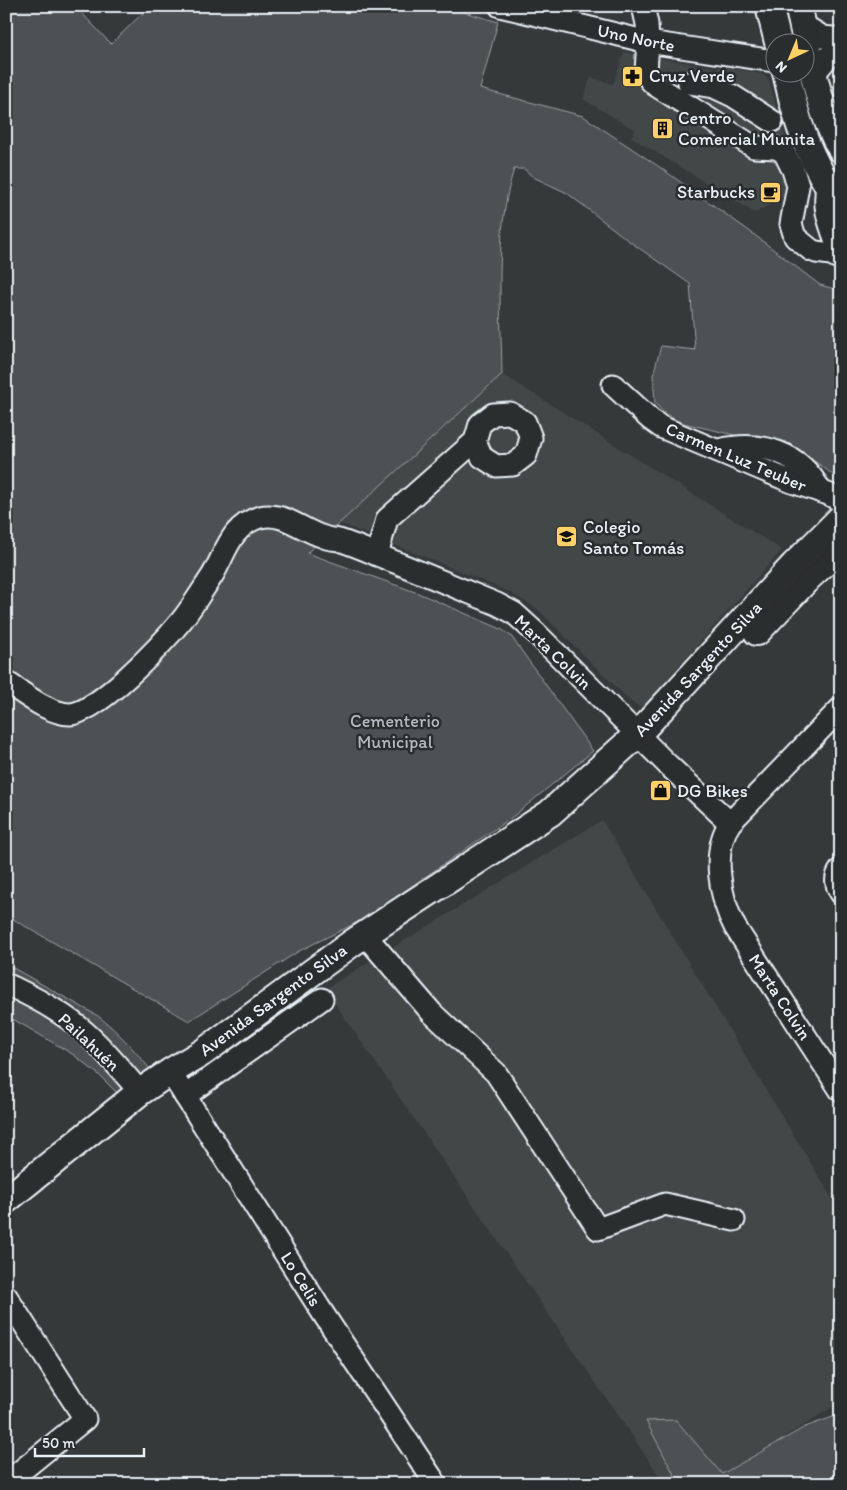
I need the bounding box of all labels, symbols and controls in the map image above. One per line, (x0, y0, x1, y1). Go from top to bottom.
street label: Uno Norte (595, 19, 677, 57)
north arrow (764, 32, 814, 82)
text: N (772, 58, 791, 76)
pharmacy icon: Cruz Verde (621, 64, 645, 88)
place label: Cruz Verde (649, 65, 735, 87)
place label: Centro Comercial Munita (678, 107, 816, 150)
building icon: Centro Comercial Munita (650, 116, 674, 140)
cafe icon: Starbucks (759, 180, 783, 204)
place label: Starbucks (677, 181, 755, 203)
street label: Carmen Luz Teuber (662, 417, 810, 497)
place label: Colegio Santo Tomás (583, 516, 684, 559)
school or university icon: Colegio Santo Tomás (555, 525, 579, 549)
street label: Avenida Sargento Silva (630, 597, 767, 741)
street label: Marta Colvin (510, 610, 596, 694)
park label: Cementerio Municipal (350, 710, 440, 753)
shop icon: DG Bikes (649, 779, 673, 803)
place label: DG Bikes (677, 780, 748, 802)
street label: Avenida Sargento Silva (195, 939, 351, 1061)
street label: Marta Colvin (744, 950, 816, 1045)
street label: Pailahuén (54, 1008, 124, 1076)
street label: Lo Celis (276, 1248, 326, 1310)
scale bar (35, 1425, 144, 1457)
text: 50 m (42, 1434, 75, 1452)

